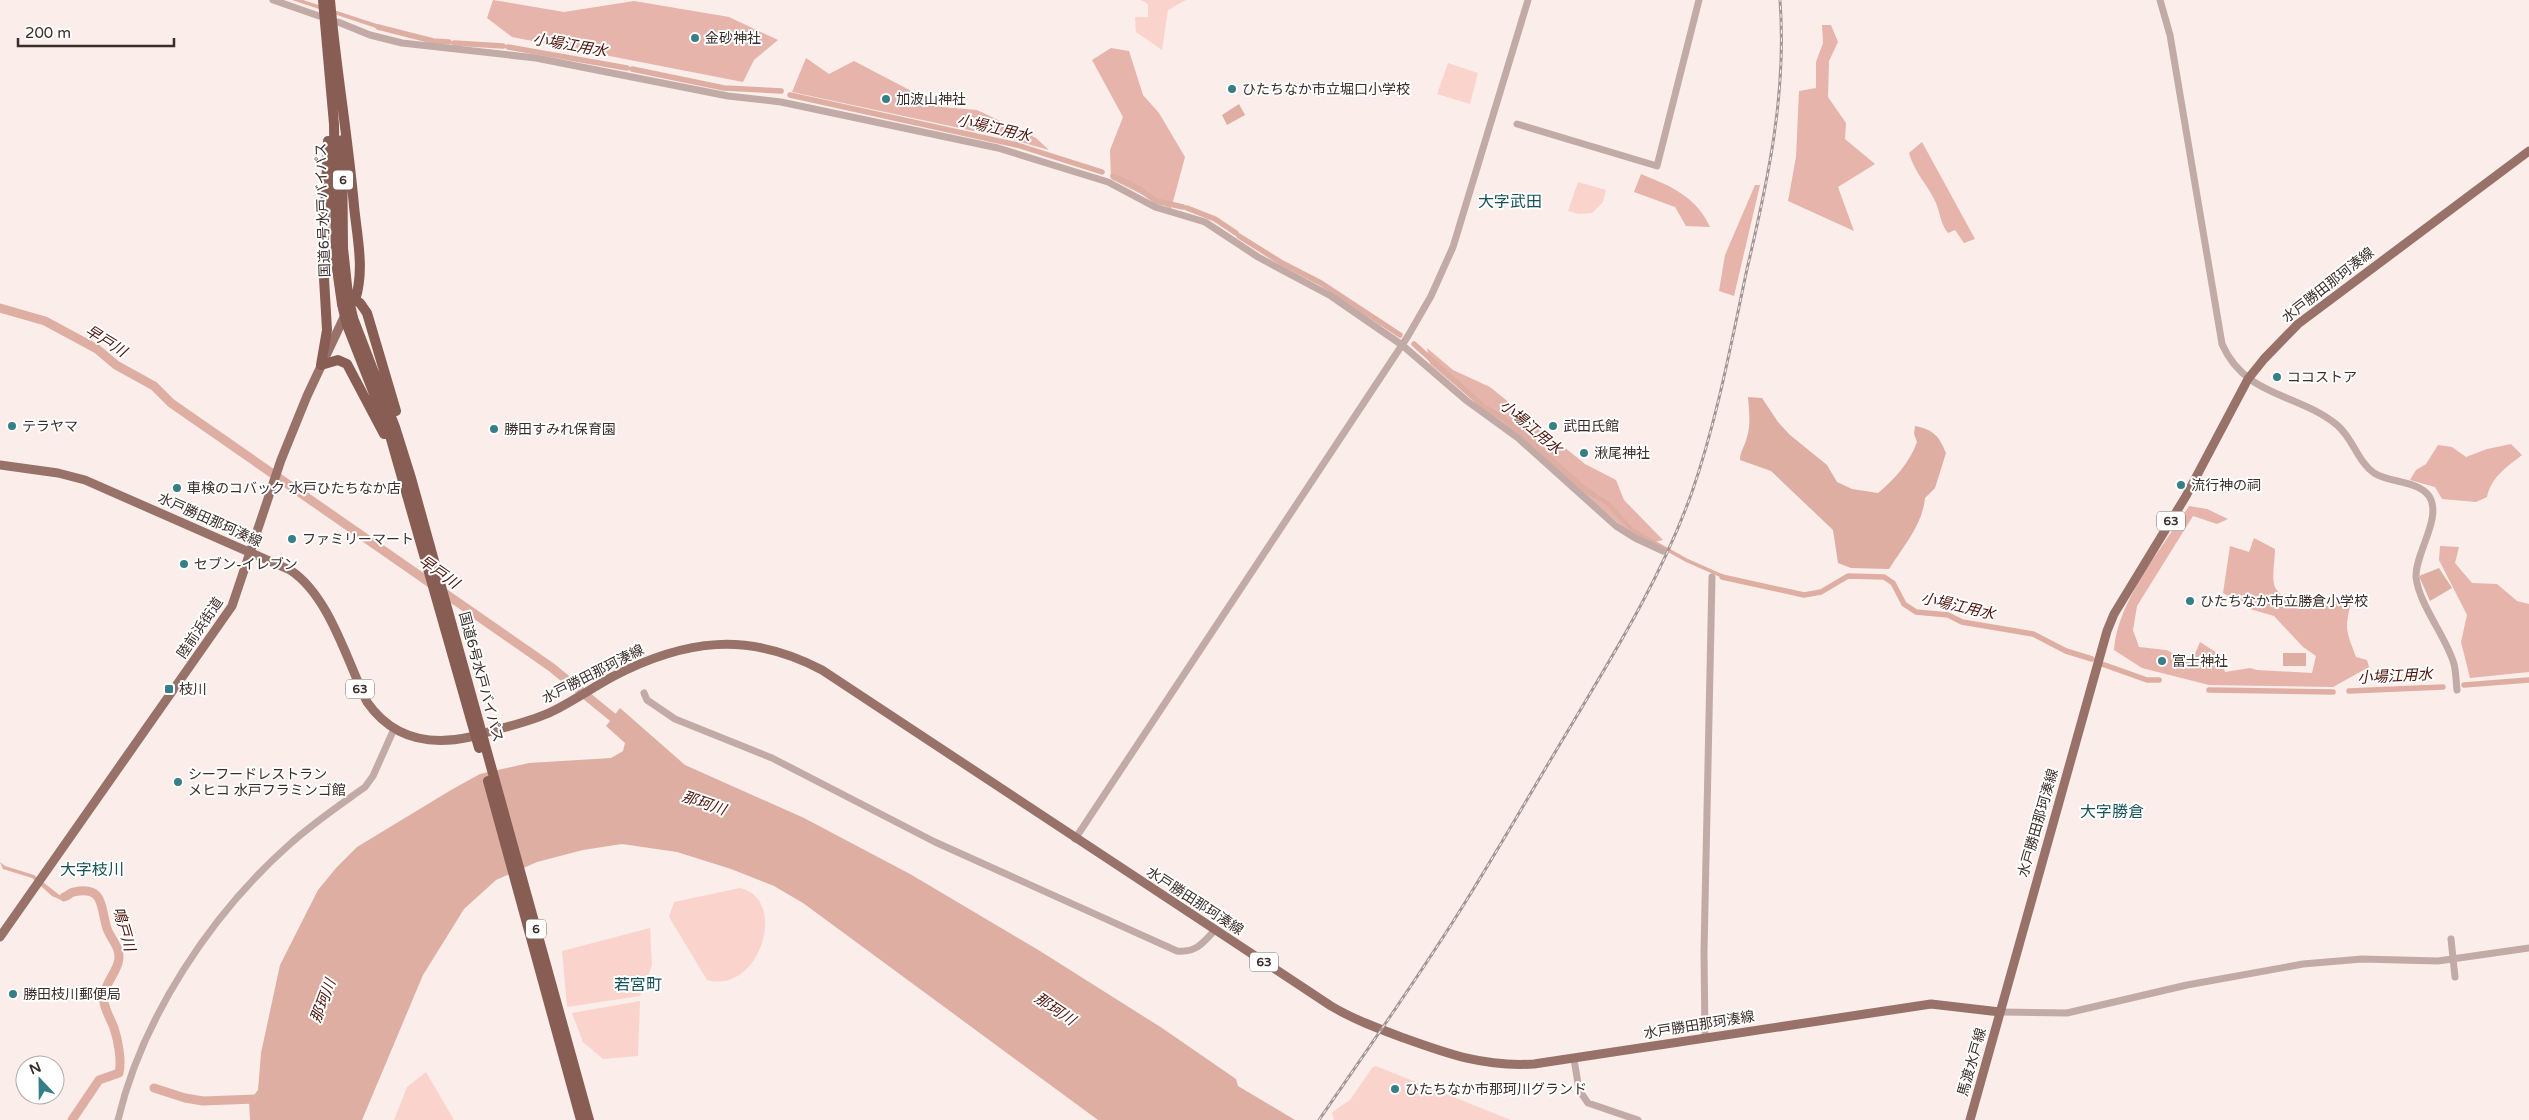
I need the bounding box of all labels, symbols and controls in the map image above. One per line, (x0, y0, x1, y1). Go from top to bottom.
scale bar (18, 15, 174, 47)
text: 200 m (25, 24, 71, 42)
water label: 小場江用水 (531, 30, 610, 61)
place label: 金砂神社 (705, 30, 761, 47)
marker: 金砂神社 (689, 32, 701, 44)
place label: ひたちなか市立堀口小学校 (1242, 81, 1410, 98)
marker: ひたちなか市立堀口小学校 (1226, 83, 1238, 95)
place label: 加波山神社 (896, 91, 966, 108)
marker: 加波山神社 (880, 93, 892, 105)
water label: 小場江用水 (955, 111, 1035, 146)
street label: 国道6号水戸バイパス (312, 142, 334, 278)
road number: 6 (333, 170, 353, 190)
district label: 大字武田 (1478, 192, 1542, 212)
street label: 水戸勝田那珂湊線 (2279, 244, 2377, 326)
water label: 早戸川 (82, 321, 132, 362)
place label: ココストア (2287, 369, 2357, 386)
marker: ココストア (2271, 371, 2283, 383)
water label: 小場江用水 (1496, 396, 1567, 459)
place label: テラヤマ (22, 418, 78, 435)
place label: 武田氏館 (1563, 418, 1619, 435)
marker: テラヤマ (6, 420, 18, 432)
marker: 武田氏館 (1547, 420, 1559, 432)
place label: 勝田すみれ保育園 (504, 421, 616, 438)
marker: 勝田すみれ保育園 (488, 423, 500, 435)
place label: 湫尾神社 (1594, 445, 1650, 462)
marker: 湫尾神社 (1578, 447, 1590, 459)
place label: 流行神の祠 (2191, 477, 2261, 494)
marker: 流行神の祠 (2175, 479, 2187, 491)
place label: 車検のコバック 水戸ひたちなか店 (187, 480, 401, 497)
marker: 車検のコバック 水戸ひたちなか店 (171, 482, 183, 494)
street label: 水戸勝田那珂湊線 (155, 489, 265, 551)
road number: 63 (2157, 512, 2185, 530)
place label: ファミリーマート (302, 531, 414, 548)
marker: ファミリーマート (286, 533, 298, 545)
water label: 早戸川 (415, 552, 464, 593)
place label: セブン-イレブン (194, 556, 298, 573)
marker: セブン-イレブン (178, 558, 190, 570)
water label: 小場江用水 (1919, 589, 1999, 624)
place label: ひたちなか市立勝倉小学校 (2200, 593, 2368, 610)
street label: 陸前浜街道 (173, 594, 227, 662)
marker: ひたちなか市立勝倉小学校 (2184, 595, 2196, 607)
street label: 国道6号水戸バイパス (455, 610, 507, 744)
street label: 水戸勝田那珂湊線 (539, 641, 647, 707)
place label: 富士神社 (2172, 653, 2228, 670)
marker: 富士神社 (2156, 655, 2168, 667)
water label: 小場江用水 (2357, 665, 2435, 687)
road number: 63 (346, 680, 374, 699)
place label: 枝川 (179, 681, 207, 698)
marker: 枝川 (163, 683, 175, 695)
place label: シーフードレストラン メヒコ 水戸フラミンゴ館 (188, 766, 346, 799)
street label: 水戸勝田那珂湊線 (2014, 767, 2062, 879)
marker: シーフードレストラン メヒコ 水戸フラミンゴ館 (172, 776, 184, 788)
water label: 那珂川 (680, 787, 730, 819)
district label: 大字勝倉 (2080, 802, 2144, 822)
district label: 大字枝川 (60, 860, 124, 880)
street label: 水戸勝田那珂湊線 (1143, 863, 1247, 939)
water label: 鳴戸川 (109, 905, 139, 955)
road number: 6 (526, 920, 546, 939)
road number: 63 (1250, 952, 1278, 972)
water label: 那珂川 (307, 975, 340, 1025)
district label: 若宮町 (614, 975, 662, 995)
place label: 勝田枝川郵便局 (23, 986, 121, 1003)
marker: 勝田枝川郵便局 (7, 988, 19, 1000)
water label: 那珂川 (1031, 989, 1080, 1030)
street label: 水戸勝田那珂湊線 (1642, 1008, 1756, 1042)
street label: 馬渡水戸線 (1954, 1026, 1990, 1098)
north arrow (15, 1055, 65, 1105)
text: N (27, 1058, 44, 1078)
place label: ひたちなか市那珂川グランド (1405, 1081, 1587, 1098)
marker: ひたちなか市那珂川グランド (1389, 1083, 1401, 1095)

